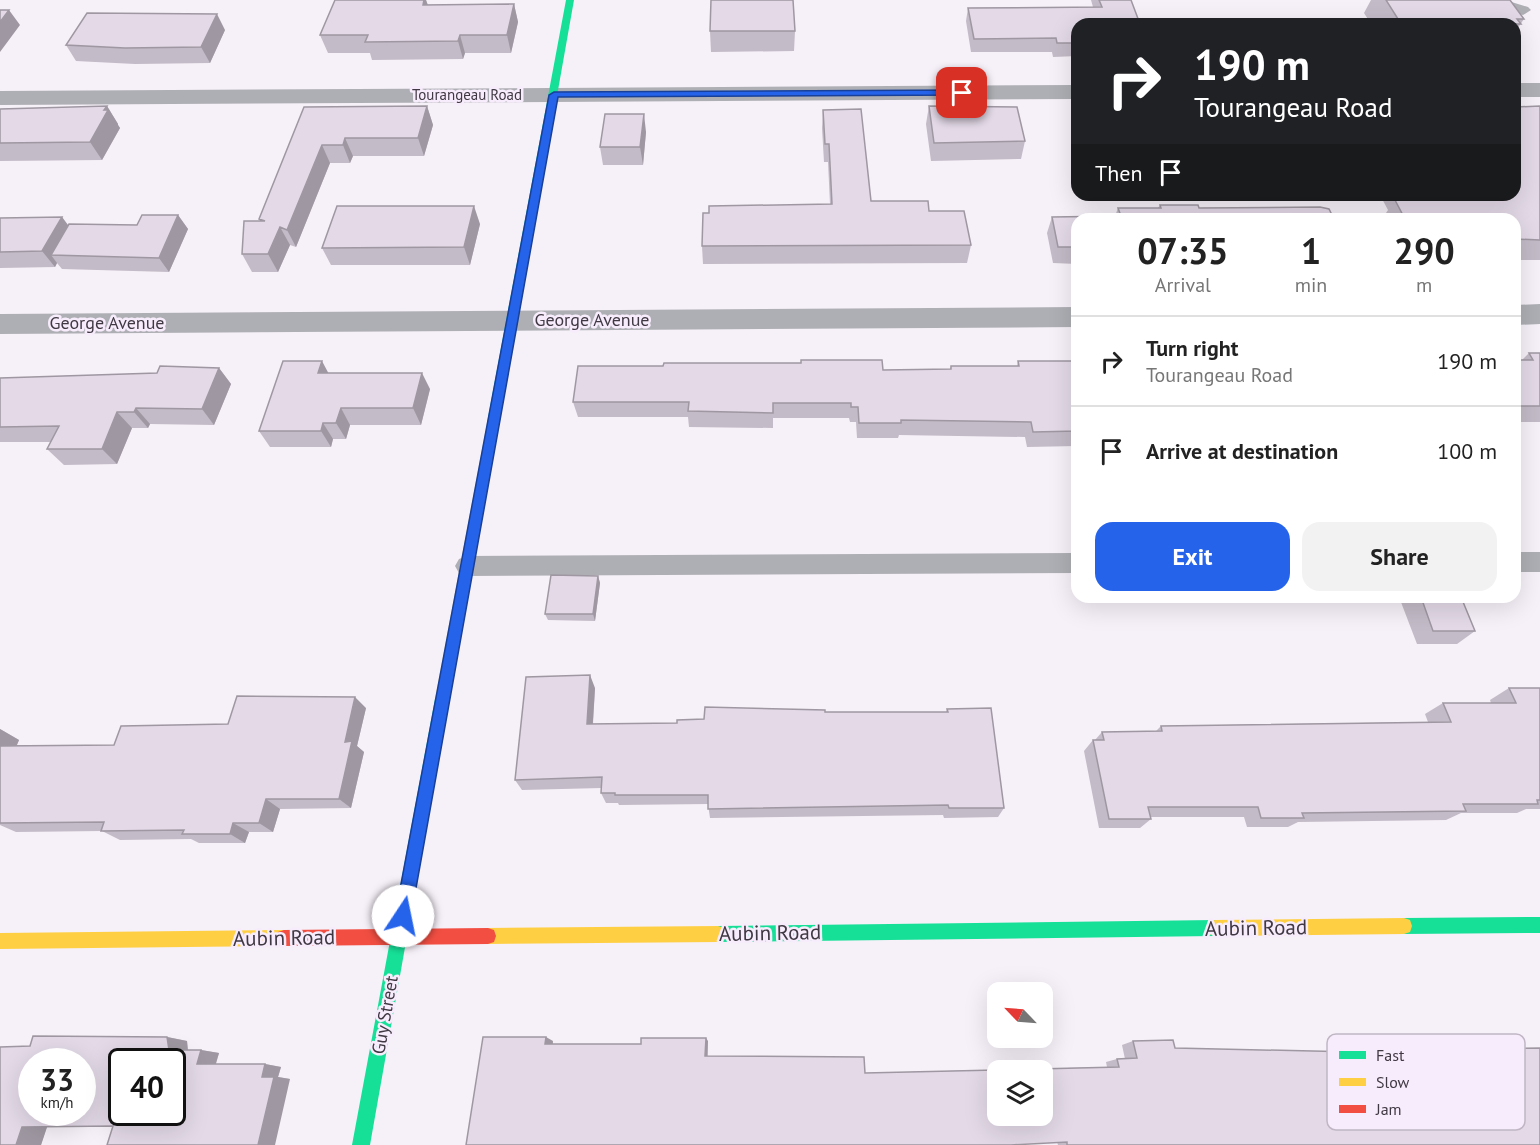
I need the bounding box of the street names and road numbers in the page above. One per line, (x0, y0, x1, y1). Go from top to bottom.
street label: Tourangeau Road (412, 85, 522, 104)
street label: George Avenue (535, 308, 649, 331)
street label: George Avenue (50, 311, 164, 334)
street label: Aubin Road (1205, 913, 1307, 942)
street label: Aubin Road (719, 918, 821, 947)
street label: Aubin Road (233, 923, 335, 952)
street label: Guy Street (366, 974, 403, 1056)

